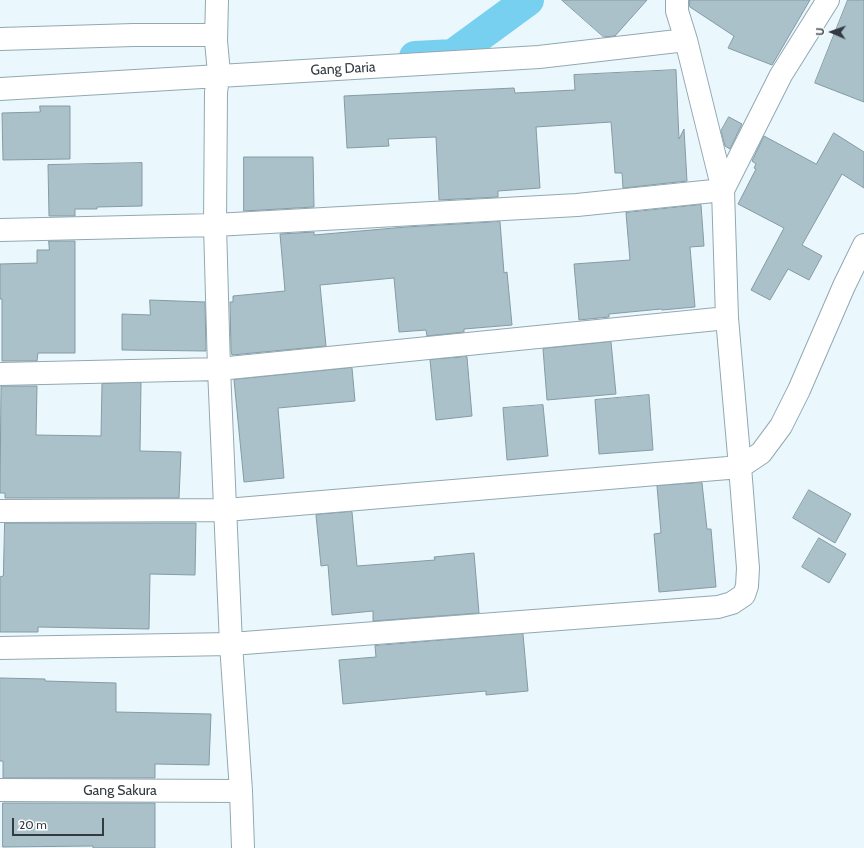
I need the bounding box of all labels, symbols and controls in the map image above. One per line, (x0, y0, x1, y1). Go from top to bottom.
north arrow (812, 12, 852, 52)
text: U (813, 27, 827, 36)
street label: Gang Daria (310, 59, 376, 79)
street label: Gang Sakura (83, 783, 157, 799)
scale bar (14, 810, 106, 836)
text: 20 m (19, 817, 47, 832)

